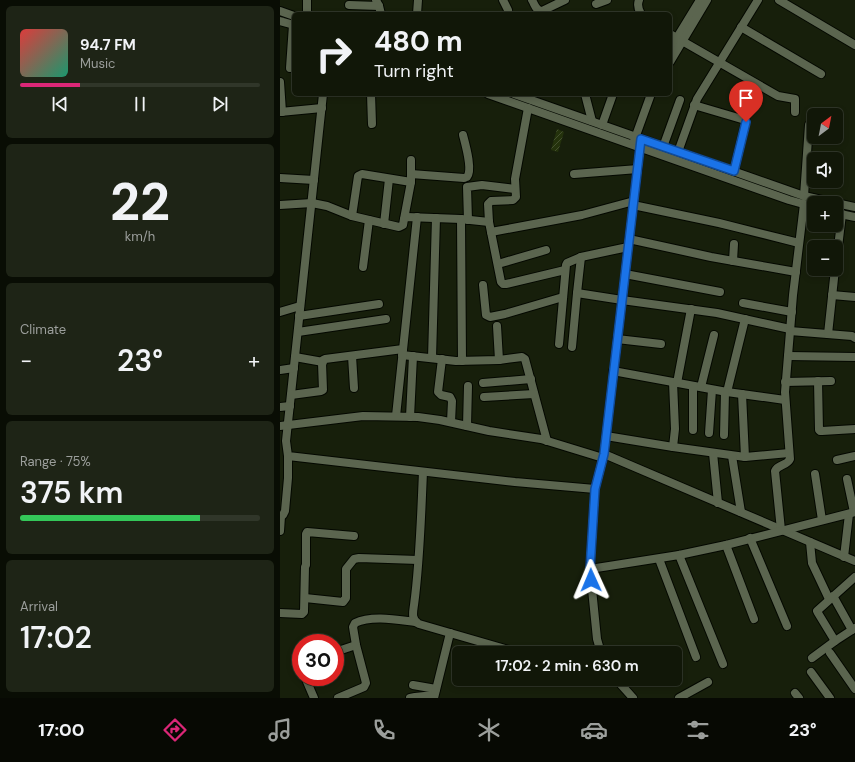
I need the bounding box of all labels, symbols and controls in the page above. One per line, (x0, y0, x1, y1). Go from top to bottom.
text: 480 m (374, 23, 463, 60)
icon: right (308, 28, 360, 80)
text: 94.7 FM (80, 35, 136, 55)
text: Music (80, 55, 115, 72)
text: Turn right (374, 59, 454, 83)
pin (729, 81, 763, 122)
icon: arrive (735, 87, 757, 109)
icon: previous (49, 93, 71, 115)
icon: pause (129, 93, 151, 115)
icon: next (209, 93, 231, 115)
north arrow (807, 108, 843, 144)
map controls (807, 108, 843, 276)
button: sound (807, 152, 843, 188)
text: 22 (110, 168, 170, 236)
button: + (807, 196, 843, 232)
text: km/h (125, 228, 155, 245)
button: − (807, 240, 843, 276)
text: Climate (20, 321, 66, 338)
text: 23° (117, 341, 163, 380)
text: − (20, 346, 32, 375)
text: + (248, 346, 260, 375)
text: Range · 75% (20, 453, 91, 470)
text: 375 km (20, 473, 123, 512)
position arrow (570, 559, 612, 601)
text: Arrival (20, 598, 58, 615)
text: 17:02 (20, 618, 92, 657)
speed limit sign: 30 (292, 634, 344, 686)
text: 17:02 · 2 min · 630 m (495, 656, 639, 676)
icon: directions (161, 716, 189, 744)
icon: music (266, 716, 294, 744)
icon: phone (370, 716, 398, 744)
icon: climate (475, 716, 503, 744)
icon: car (580, 716, 608, 744)
icon: filters (684, 716, 712, 744)
text: 17:00 (38, 718, 84, 742)
text: 23° (789, 718, 817, 742)

